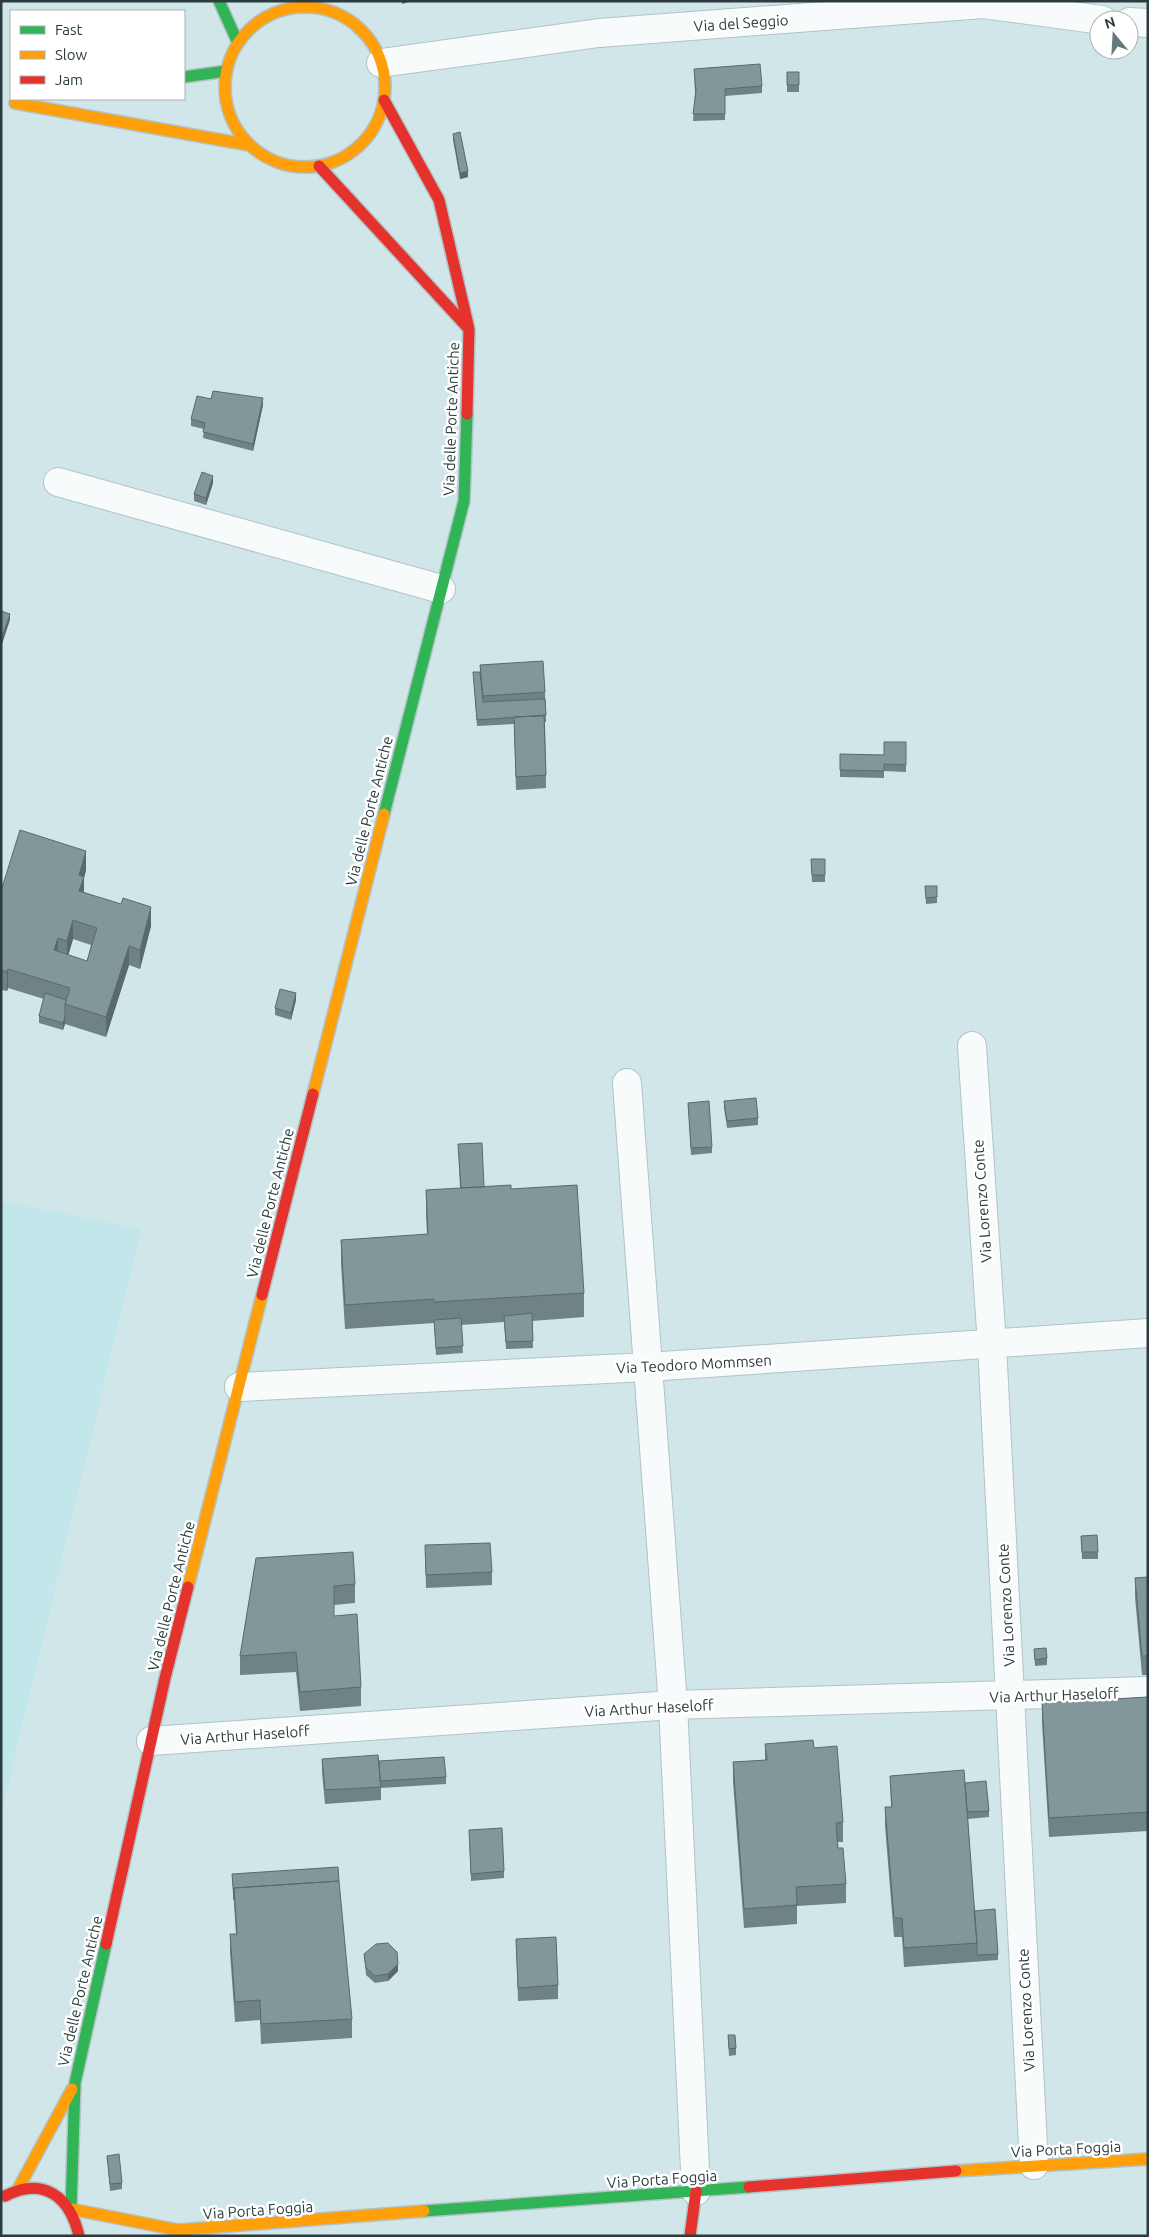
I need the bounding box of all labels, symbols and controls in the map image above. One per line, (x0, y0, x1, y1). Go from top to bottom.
legend (10, 10, 185, 100)
north arrow (1089, 10, 1139, 60)
street label: Via del Seggio (693, 11, 789, 35)
text: N (1103, 13, 1117, 32)
text: Fast (55, 21, 83, 38)
text: Slow (55, 46, 88, 63)
text: Jam (55, 71, 83, 88)
street label: Via delle Porte Antiche (440, 342, 462, 496)
street label: Via delle Porte Antiche (342, 734, 396, 888)
street label: Via delle Porte Antiche (243, 1126, 297, 1280)
street label: Via Lorenzo Conte (969, 1139, 995, 1263)
street label: Via Teodoro Mommsen (616, 1351, 772, 1377)
street label: Via delle Porte Antiche (144, 1519, 198, 1673)
street label: Via Lorenzo Conte (994, 1543, 1018, 1667)
street label: Via Arthur Haseloff (989, 1684, 1120, 1706)
street label: Via Arthur Haseloff (584, 1696, 715, 1720)
street label: Via Arthur Haseloff (180, 1722, 311, 1748)
street label: Via delle Porte Antiche (54, 1914, 106, 2068)
street label: Via Lorenzo Conte (1014, 1948, 1038, 2072)
street label: Via Porta Foggia (1010, 2138, 1122, 2160)
street label: Via Porta Foggia (606, 2167, 718, 2191)
street label: Via Porta Foggia (202, 2198, 314, 2222)

